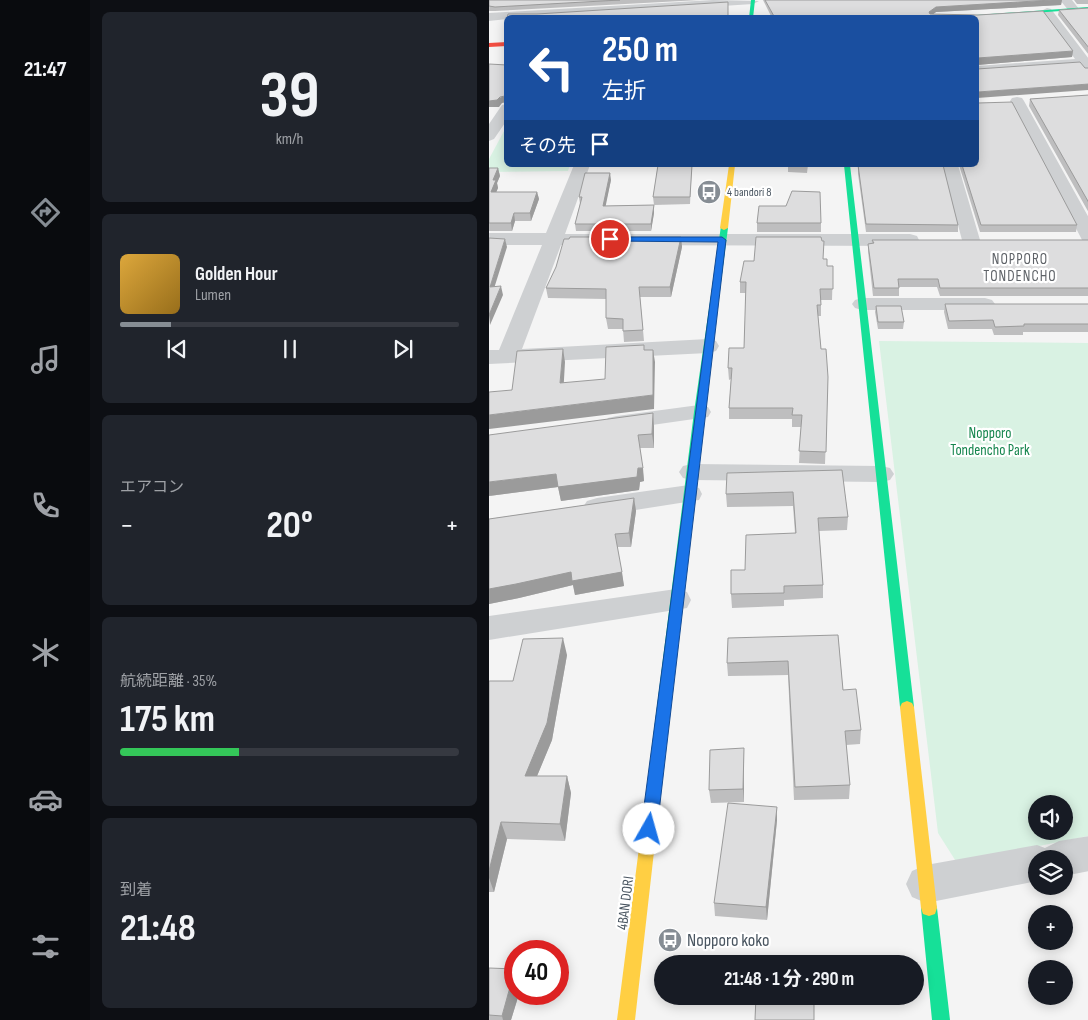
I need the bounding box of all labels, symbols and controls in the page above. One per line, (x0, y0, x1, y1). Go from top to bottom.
text: 250 m (602, 29, 678, 72)
icon: left (519, 35, 584, 100)
text: 21:47 (24, 56, 66, 83)
text: 39 (260, 58, 319, 136)
text: 左折 (602, 78, 646, 105)
text: km/h (276, 130, 303, 149)
icon: arrive (586, 130, 614, 158)
text: その先 (519, 135, 576, 158)
bus stop icon: 4 bandori 8 (696, 179, 722, 205)
place label: 4 bandori 8 (727, 185, 771, 200)
icon: directions (28, 195, 63, 230)
pin (589, 218, 631, 260)
icon: arrive (596, 225, 624, 253)
district label: NOPPORO TONDENCHO (983, 250, 1057, 286)
text: Golden Hour (195, 263, 278, 286)
text: Lumen (195, 286, 231, 305)
icon: previous (163, 335, 191, 363)
icon: pause (276, 335, 304, 363)
icon: next (389, 335, 417, 363)
icon: music (28, 342, 63, 377)
park label: Nopporo Tondencho Park (950, 424, 1030, 460)
text: エアコン (120, 478, 184, 497)
icon: phone (28, 488, 63, 523)
text: 20° (266, 503, 313, 548)
text: − (120, 509, 134, 542)
text: + (445, 509, 459, 542)
icon: climate (28, 635, 63, 670)
text: 航続距離 · 35% (120, 672, 217, 691)
text: 175 km (120, 697, 215, 742)
icon: car (28, 782, 63, 817)
map controls (1028, 795, 1073, 1005)
button: sound (1028, 795, 1073, 840)
position arrow (622, 802, 674, 854)
button: layers (1028, 850, 1073, 895)
street label: 4BAN DORI (613, 875, 638, 931)
text: 到着 (120, 881, 152, 900)
button: + (1028, 905, 1073, 950)
text: 21:48 (120, 906, 196, 951)
bus stop icon: Nopporo koko (657, 927, 683, 953)
icon: filters (28, 929, 63, 964)
place label: Nopporo koko (687, 930, 769, 951)
speed limit sign: 40 (504, 940, 569, 1005)
button: − (1028, 960, 1073, 1005)
text: 21:48 · 1 分 · 290 m (724, 968, 854, 991)

